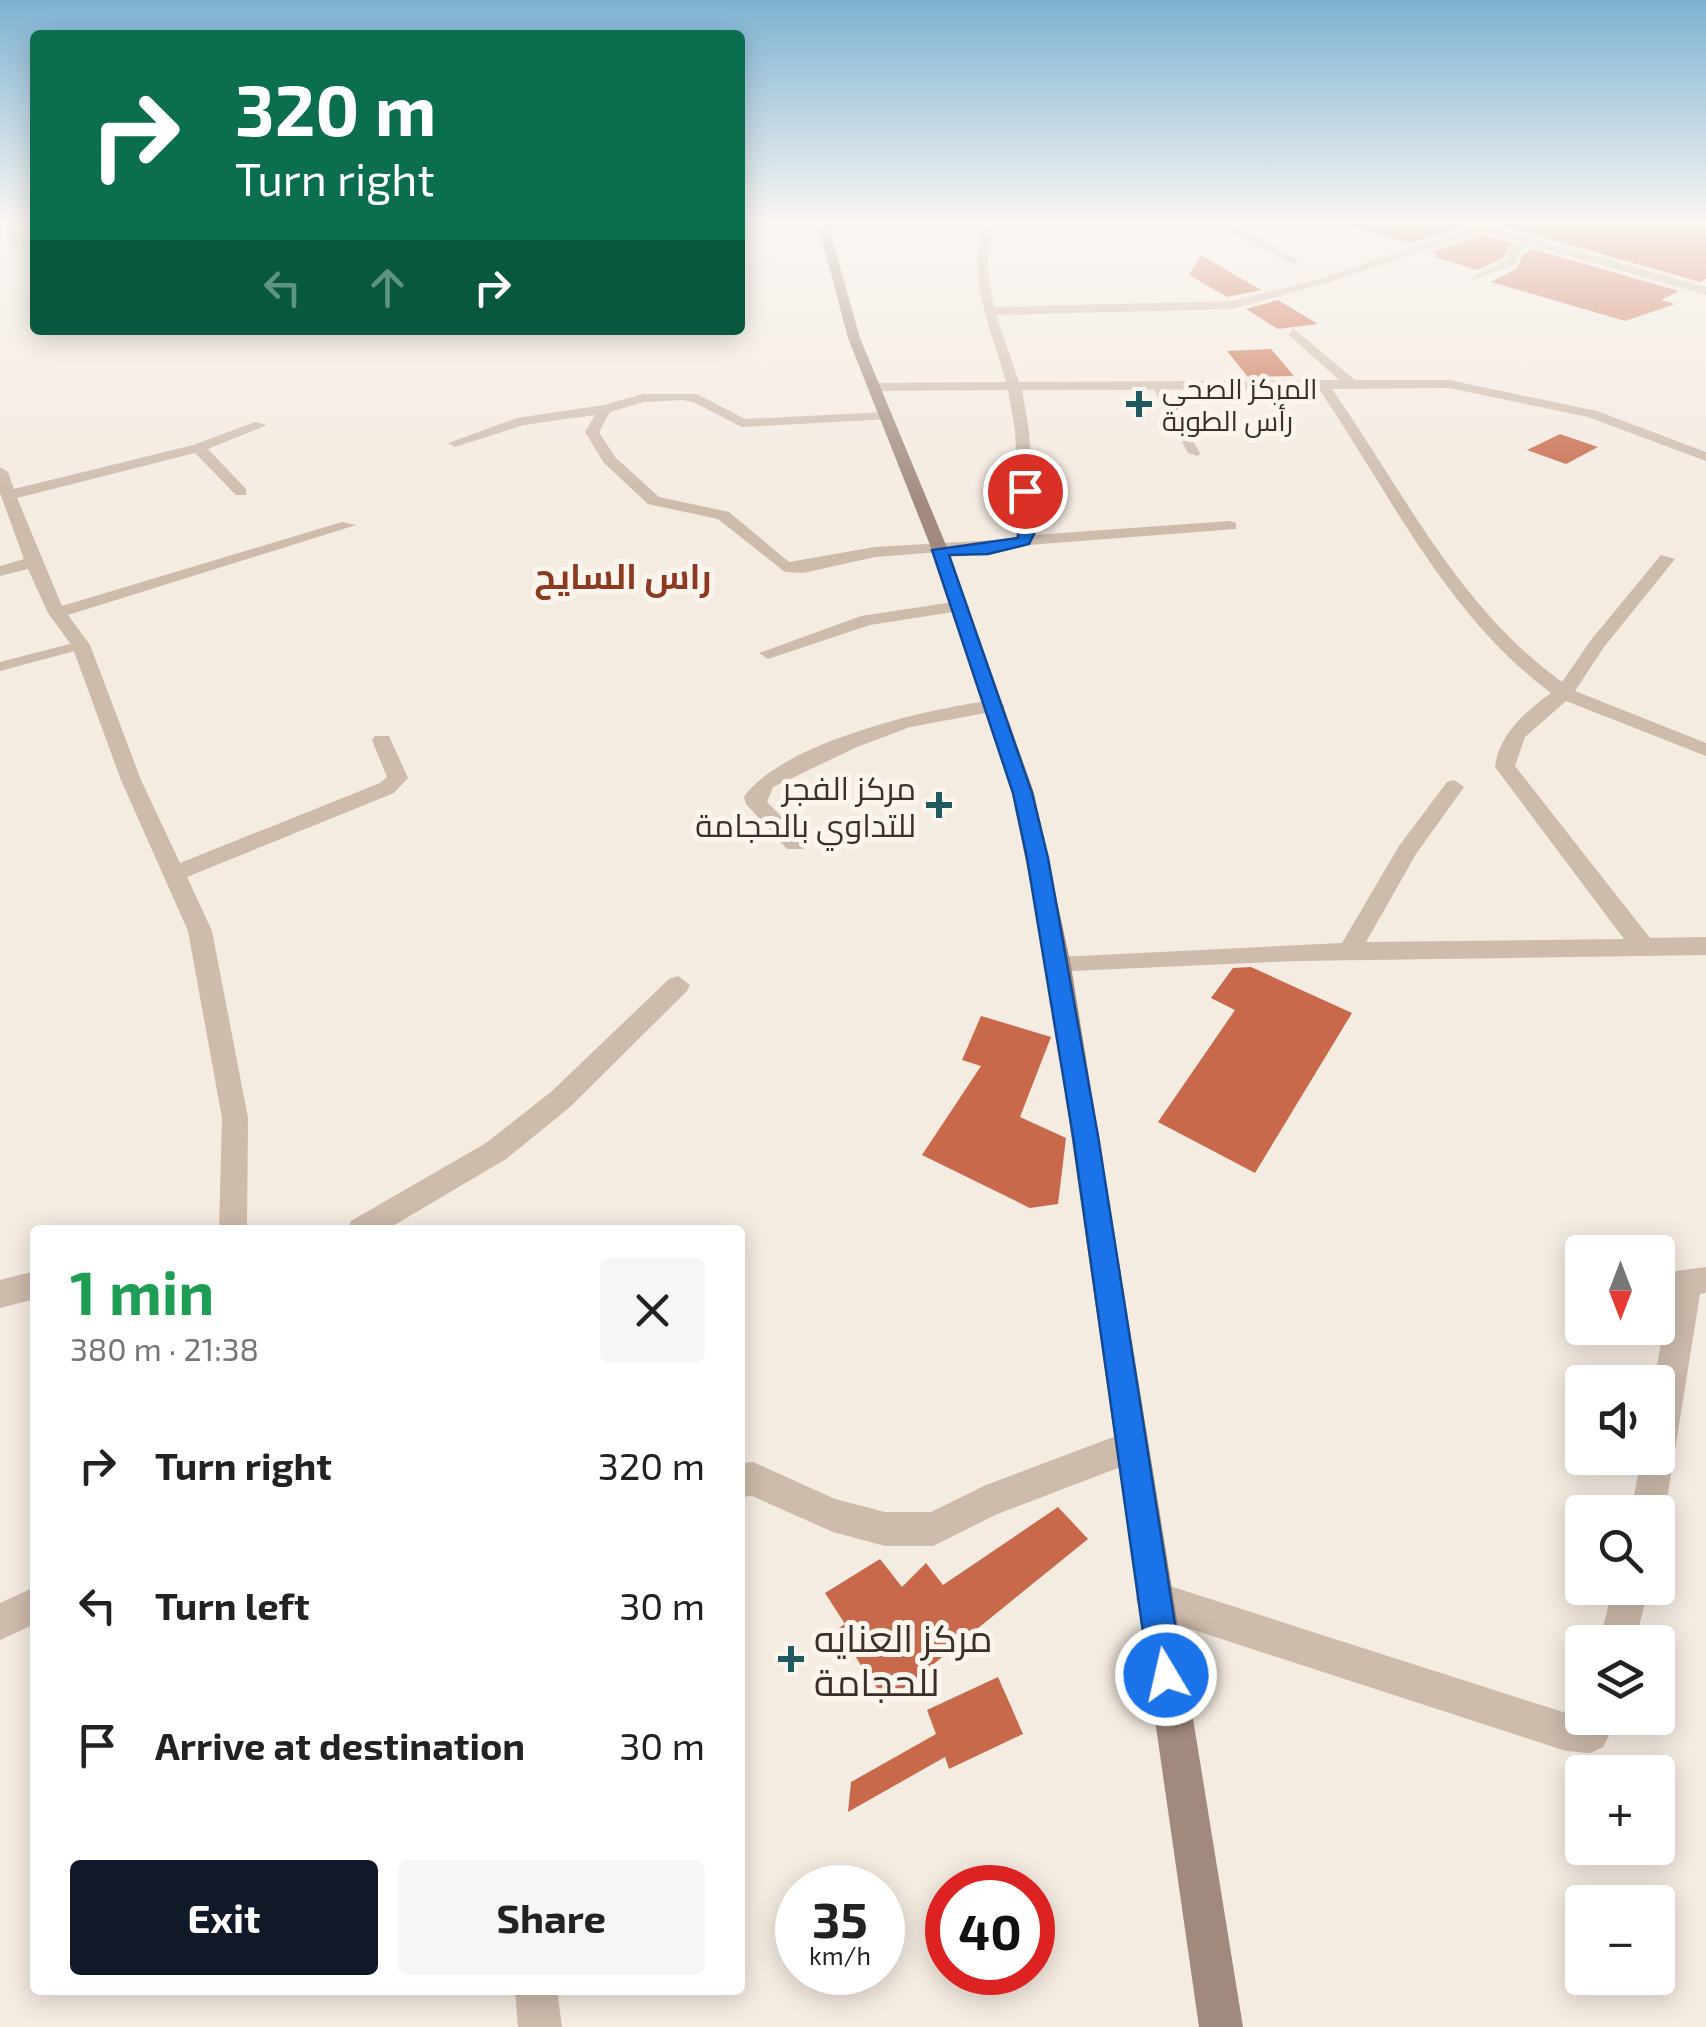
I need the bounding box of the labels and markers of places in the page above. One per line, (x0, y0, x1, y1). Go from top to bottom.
place label: المركز الصحي رأس الطوبة (1162, 371, 1317, 438)
marker: المركز الصحي رأس الطوبة (1126, 391, 1152, 417)
pin (983, 449, 1068, 534)
place label: مركز الفجر للتداوي بالحجامة (695, 768, 916, 851)
marker: مركز الفجر للتداوي بالحجامة (926, 792, 952, 818)
place label: مركز العنايه للحجامة (814, 1614, 993, 1704)
marker: مركز العنايه للحجامة (778, 1646, 804, 1672)

